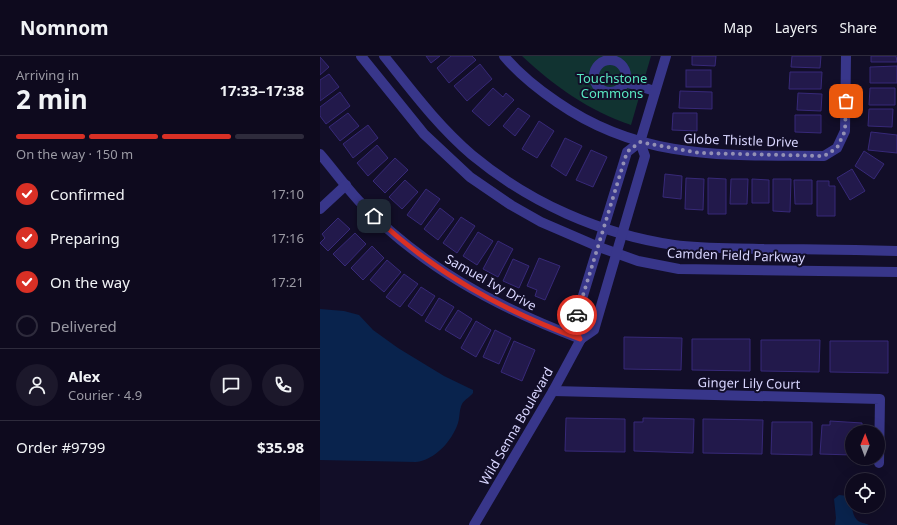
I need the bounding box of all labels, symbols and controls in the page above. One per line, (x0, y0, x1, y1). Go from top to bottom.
text: Nomnom (20, 15, 109, 41)
text: Map (724, 18, 753, 37)
text: Layers (775, 18, 817, 37)
text: Share (839, 18, 877, 37)
text: Arriving in (16, 66, 79, 84)
park label: Touchstone Commons (577, 69, 647, 102)
text: 17:33–17:38 (219, 80, 304, 100)
text: 2 min (16, 81, 88, 117)
pin (829, 84, 863, 118)
icon: bag (835, 90, 857, 112)
street label: Globe Thistle Drive (683, 129, 799, 151)
text: On the way · 150 m (16, 145, 133, 163)
icon: check (16, 183, 38, 205)
text: Confirmed (50, 184, 125, 204)
text: 17:10 (271, 185, 304, 203)
pin (357, 199, 391, 233)
icon: home (363, 205, 385, 227)
icon: check (16, 227, 38, 249)
text: Preparing (50, 228, 120, 248)
text: 17:16 (271, 229, 304, 247)
street label: Camden Field Parkway (667, 244, 806, 266)
street label: Samuel Ivy Drive (442, 249, 540, 315)
icon: check (16, 271, 38, 293)
text: On the way (50, 272, 130, 292)
text: 17:21 (271, 273, 304, 291)
courier (557, 295, 597, 335)
icon: car (566, 304, 588, 326)
text: Delivered (50, 316, 117, 336)
button: person (16, 364, 58, 406)
button: chat (210, 364, 252, 406)
button: phone (262, 364, 304, 406)
street label: Wild Senna Boulevard (475, 364, 557, 488)
text: Alex (68, 366, 100, 386)
street label: Ginger Lily Court (698, 373, 801, 393)
text: Courier · 4.9 (68, 386, 142, 404)
north arrow (845, 425, 885, 465)
map controls (845, 425, 885, 513)
text: Order #9799 (16, 437, 105, 457)
text: $35.98 (257, 437, 304, 457)
button: locate (845, 473, 885, 513)

